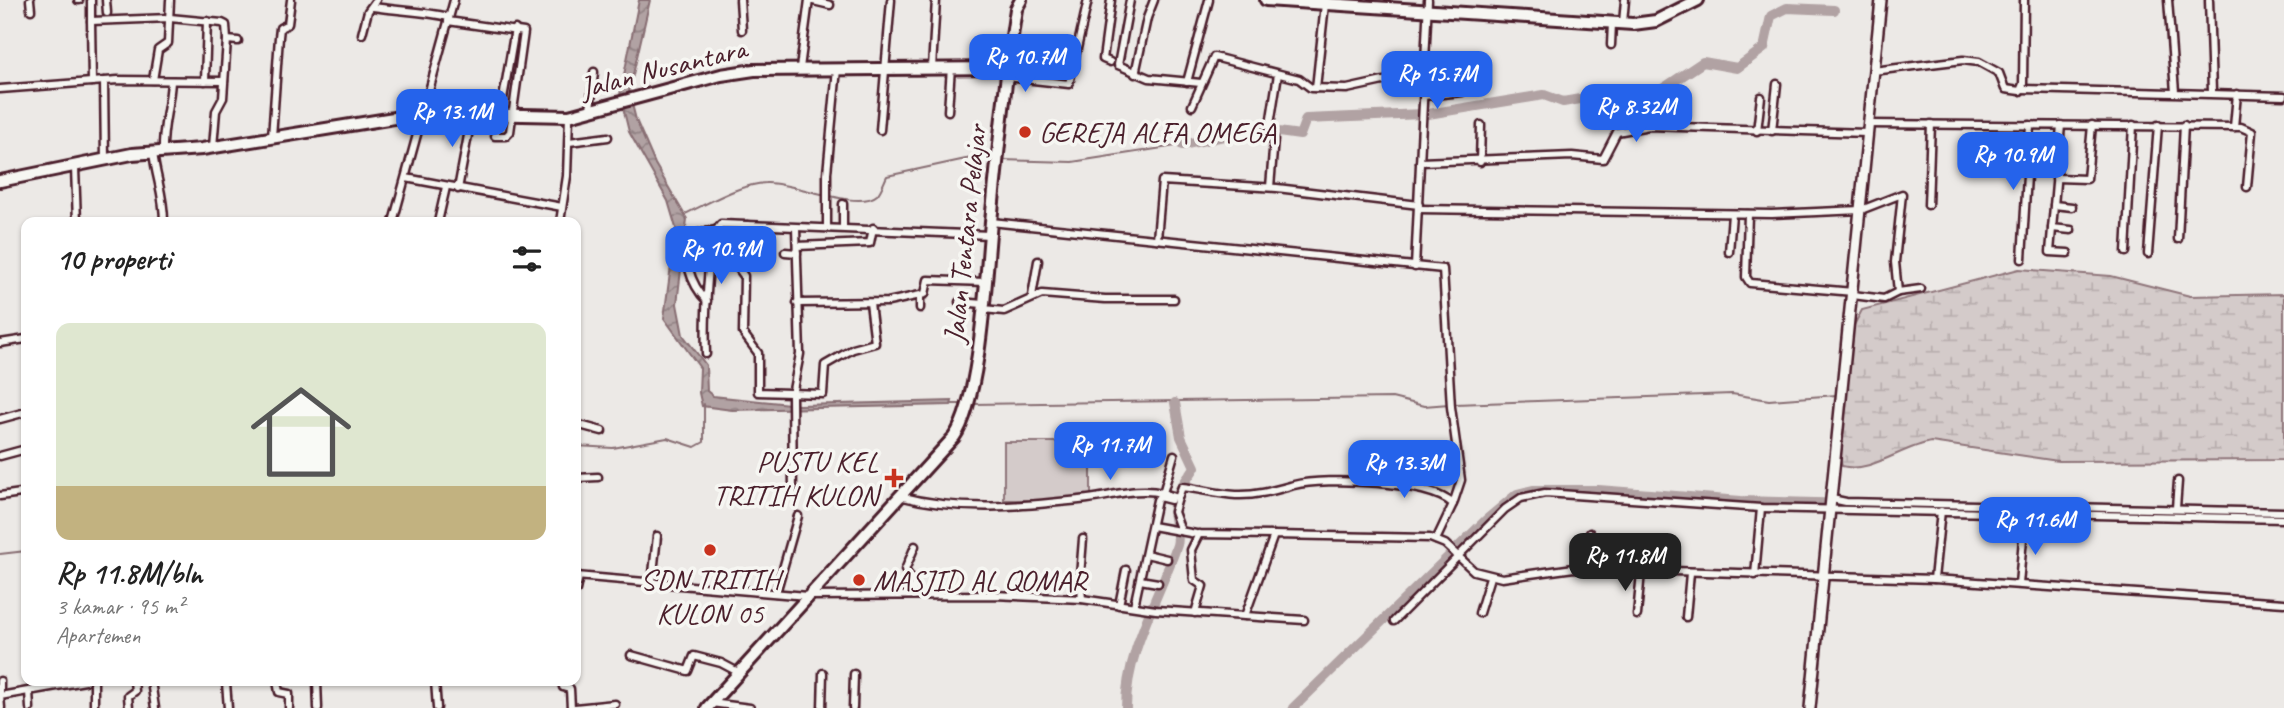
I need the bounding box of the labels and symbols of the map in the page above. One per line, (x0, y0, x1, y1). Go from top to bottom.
street label: Jalan Nusantara (574, 28, 753, 107)
pin: Rp 10.7M (953, 34, 1097, 94)
pin: Rp 15.7M (1365, 52, 1509, 111)
pin: Rp 8.32M (1564, 85, 1708, 144)
pin: Rp 13.1M (380, 90, 524, 149)
place label: GEREJA ALFA OMEGA (1039, 113, 1277, 151)
street label: Jalan Tentara Pelajar (934, 121, 996, 347)
marker: GEREJA ALFA OMEGA (1017, 124, 1033, 140)
pin: Rp 10.9M (1941, 132, 2085, 192)
pin: Rp 10.9M (649, 226, 793, 286)
pin: Rp 11.7M (1038, 422, 1182, 482)
pin: Rp 13.3M (1332, 440, 1476, 500)
place label: PUSTU KEL TRITIH KULON (713, 442, 883, 514)
marker: PUSTU KEL TRITIH KULON (884, 468, 904, 488)
pin: Rp 11.6M (1963, 498, 2107, 557)
pin: Rp 11.8M (1553, 534, 1697, 593)
marker: SDN TRITIH KULON 05 (702, 542, 718, 558)
place label: SDN TRITIH KULON 05 (640, 560, 785, 632)
place label: MASJID AL QOMAR (873, 561, 1089, 599)
marker: MASJID AL QOMAR (851, 572, 867, 588)

